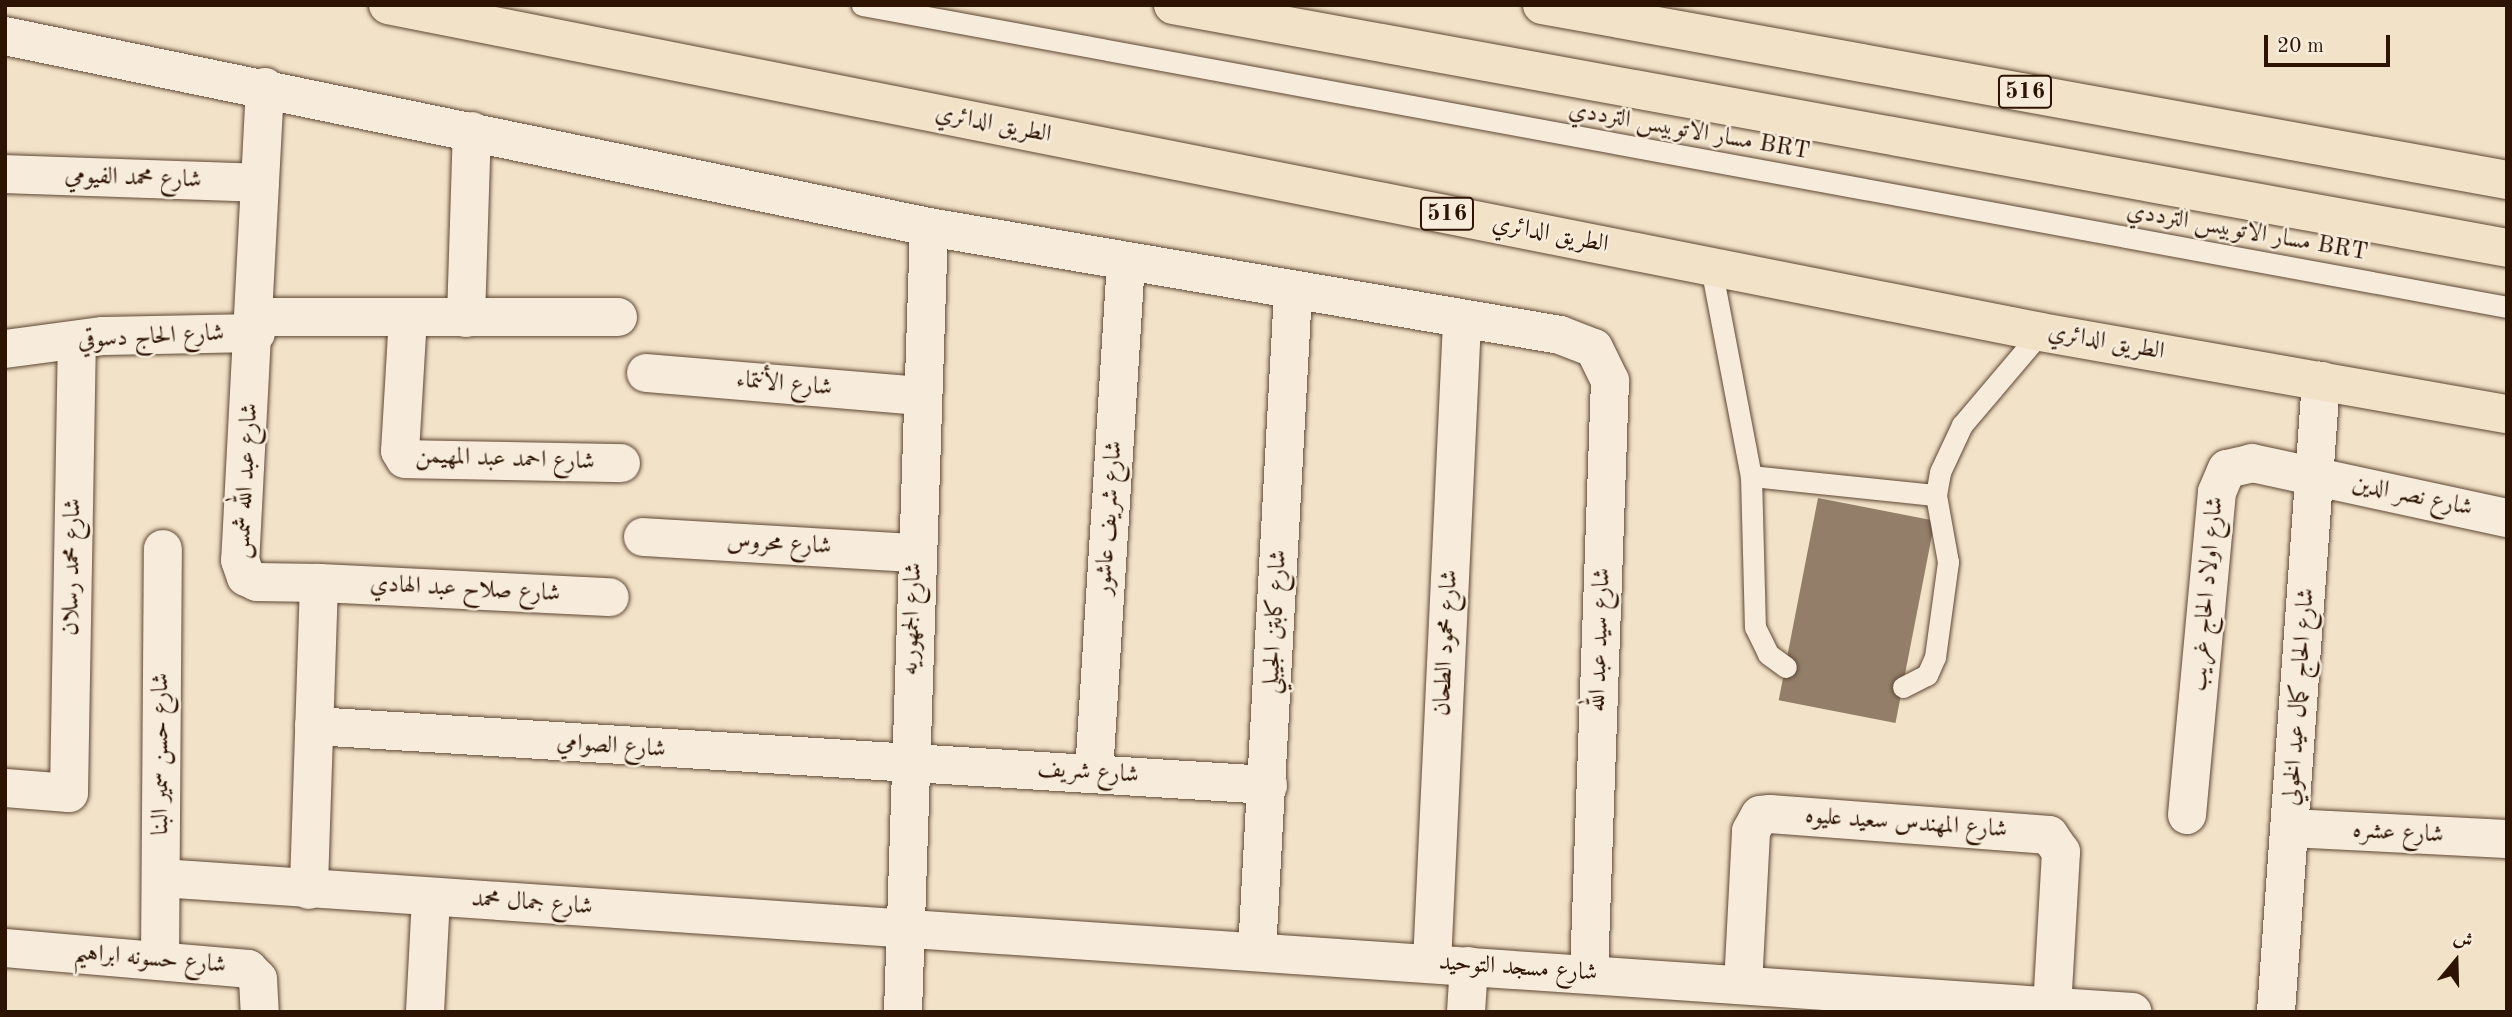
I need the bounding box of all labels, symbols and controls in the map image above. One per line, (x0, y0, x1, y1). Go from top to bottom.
scale bar (2267, 21, 2393, 65)
text: 20 m (2277, 36, 2324, 57)
road number: 516 (1997, 72, 2053, 111)
street label: مسار الاتوبيس الترددي BRT (1566, 97, 1812, 167)
street label: الطريق الدائري (933, 100, 1053, 150)
street label: شارع محمد الفيومي (64, 162, 202, 196)
road number: 516 (1419, 195, 1475, 234)
street label: مسار الاتوبيس الترددي BRT (2124, 198, 2370, 268)
street label: الطريق الدائري (1490, 210, 1610, 260)
street label: الطريق الدائري (2046, 319, 2166, 367)
street label: شارع الحاج دسوقي (77, 320, 225, 356)
street label: شارع الأنتماء (735, 366, 833, 404)
street label: شارع عبد الله شمس (229, 402, 265, 560)
street label: شارع شريف عاشور (1090, 440, 1130, 596)
street label: شارع احمد عبد المهيمن (415, 442, 595, 478)
street label: شارع نصر الدين (2349, 470, 2475, 524)
street label: شارع اولاد الحاج غريب (2185, 496, 2231, 692)
street label: شارع محمد رسلان (57, 498, 89, 636)
street label: شارع محروس (726, 528, 832, 562)
street label: شارع كابتن الجيبلي (1258, 549, 1294, 695)
street label: شارع الجمهوريه (897, 562, 929, 676)
street label: شارع سيد عبد الله (1584, 567, 1618, 713)
street label: شارع محمود الطحان (1429, 569, 1465, 717)
street label: شارع صلاح عبد الهادي (369, 571, 561, 609)
street label: شارع الحاج كمال عيد الخولي (2278, 587, 2322, 807)
street label: شارع حسن سمير البنا (148, 673, 176, 835)
street label: شارع الصوامي (555, 729, 667, 765)
street label: شارع شريف (1036, 755, 1140, 791)
street label: شارع المهندس سعيد عليوه (1804, 803, 2008, 845)
street label: شارع عشره (2352, 817, 2444, 851)
street label: شارع جمال محمد (470, 885, 594, 923)
north arrow (2421, 926, 2491, 996)
text: ش (2451, 929, 2475, 953)
street label: شارع حسونه ابراهيم (73, 939, 227, 981)
street label: شارع مسجد التوحيد (1438, 949, 1598, 989)

